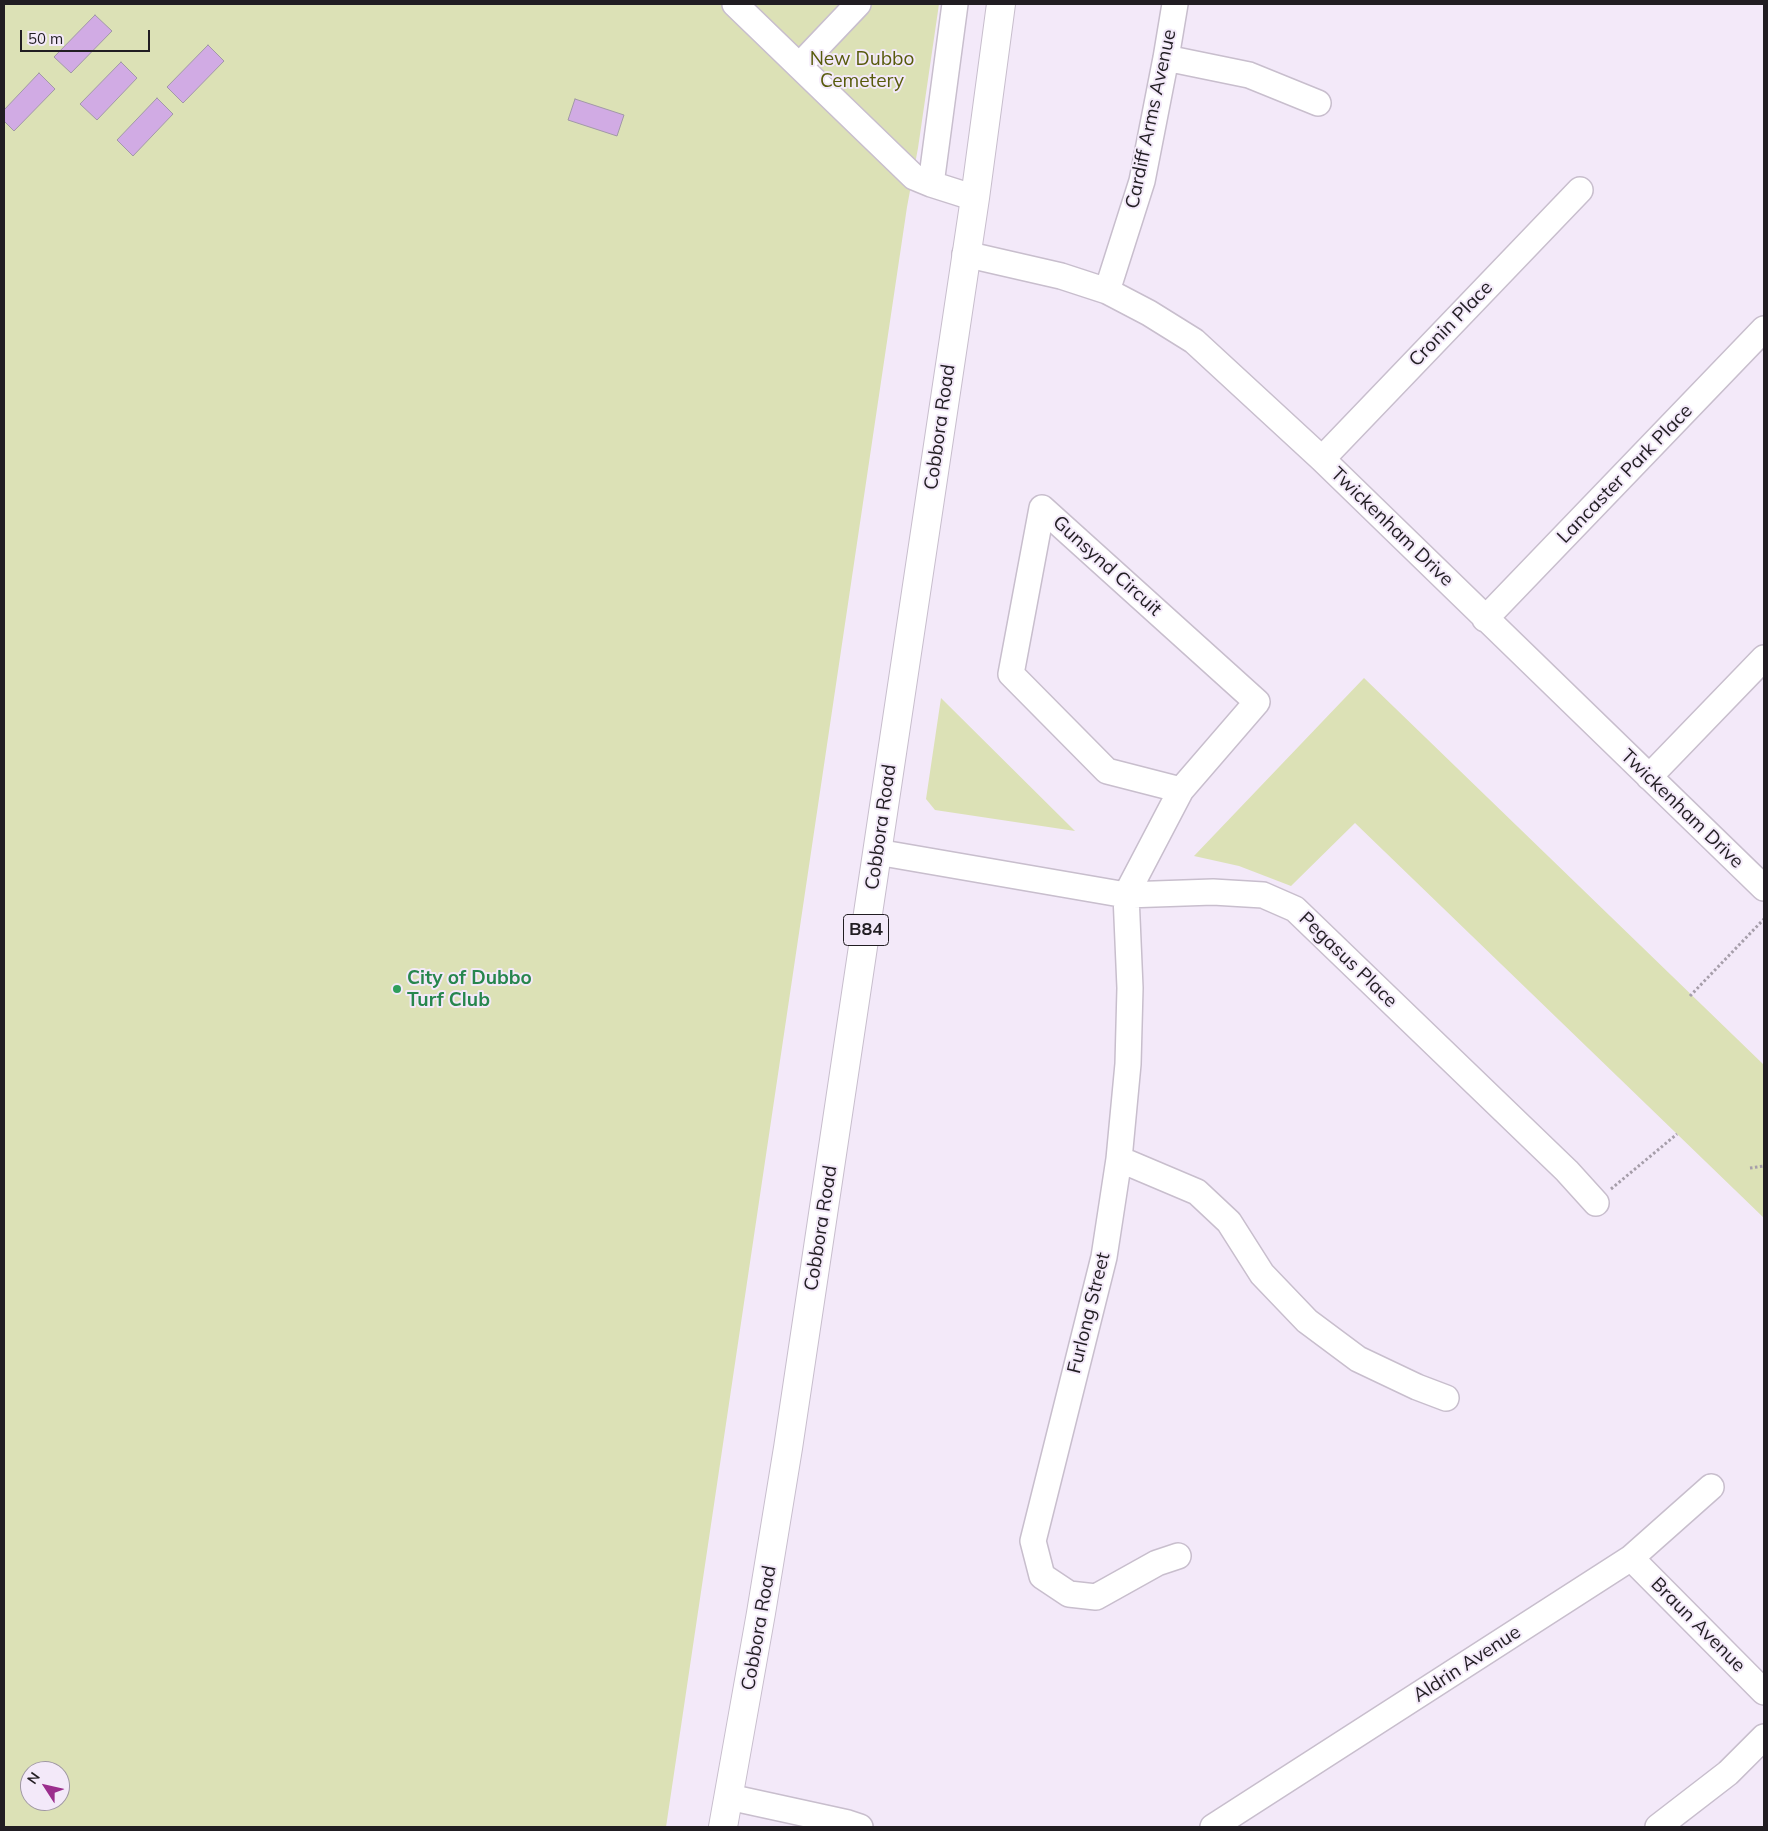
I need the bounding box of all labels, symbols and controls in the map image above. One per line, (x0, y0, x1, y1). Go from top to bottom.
scale bar (22, 20, 152, 52)
street label: Cardiff Arms Avenue (1121, 27, 1181, 211)
text: 50 m (28, 29, 63, 48)
park label: New Dubbo Cemetery (810, 48, 914, 92)
street label: Cronin Place (1405, 276, 1497, 372)
street label: Cobbora Road (920, 363, 960, 491)
street label: Lancaster Park Place (1553, 400, 1697, 548)
street label: Twickenham Drive (1326, 463, 1458, 591)
street label: Gunsynd Circuit (1048, 511, 1166, 621)
street label: Twickenham Drive (1616, 745, 1748, 873)
street label: Cobbora Road (861, 763, 901, 891)
street label: Pegasus Place (1294, 907, 1402, 1013)
road number: B84 (844, 914, 888, 946)
place label: City of Dubbo Turf Club (407, 967, 532, 1011)
marker: City of Dubbo Turf Club (391, 983, 403, 995)
street label: Cobbora Road (800, 1164, 842, 1292)
street label: Furlong Street (1063, 1250, 1115, 1376)
street label: Cobbora Road (737, 1564, 781, 1692)
street label: Braun Avenue (1646, 1573, 1750, 1677)
street label: Aldrin Avenue (1409, 1621, 1525, 1707)
north arrow (20, 1761, 70, 1811)
text: N (23, 1768, 44, 1787)

